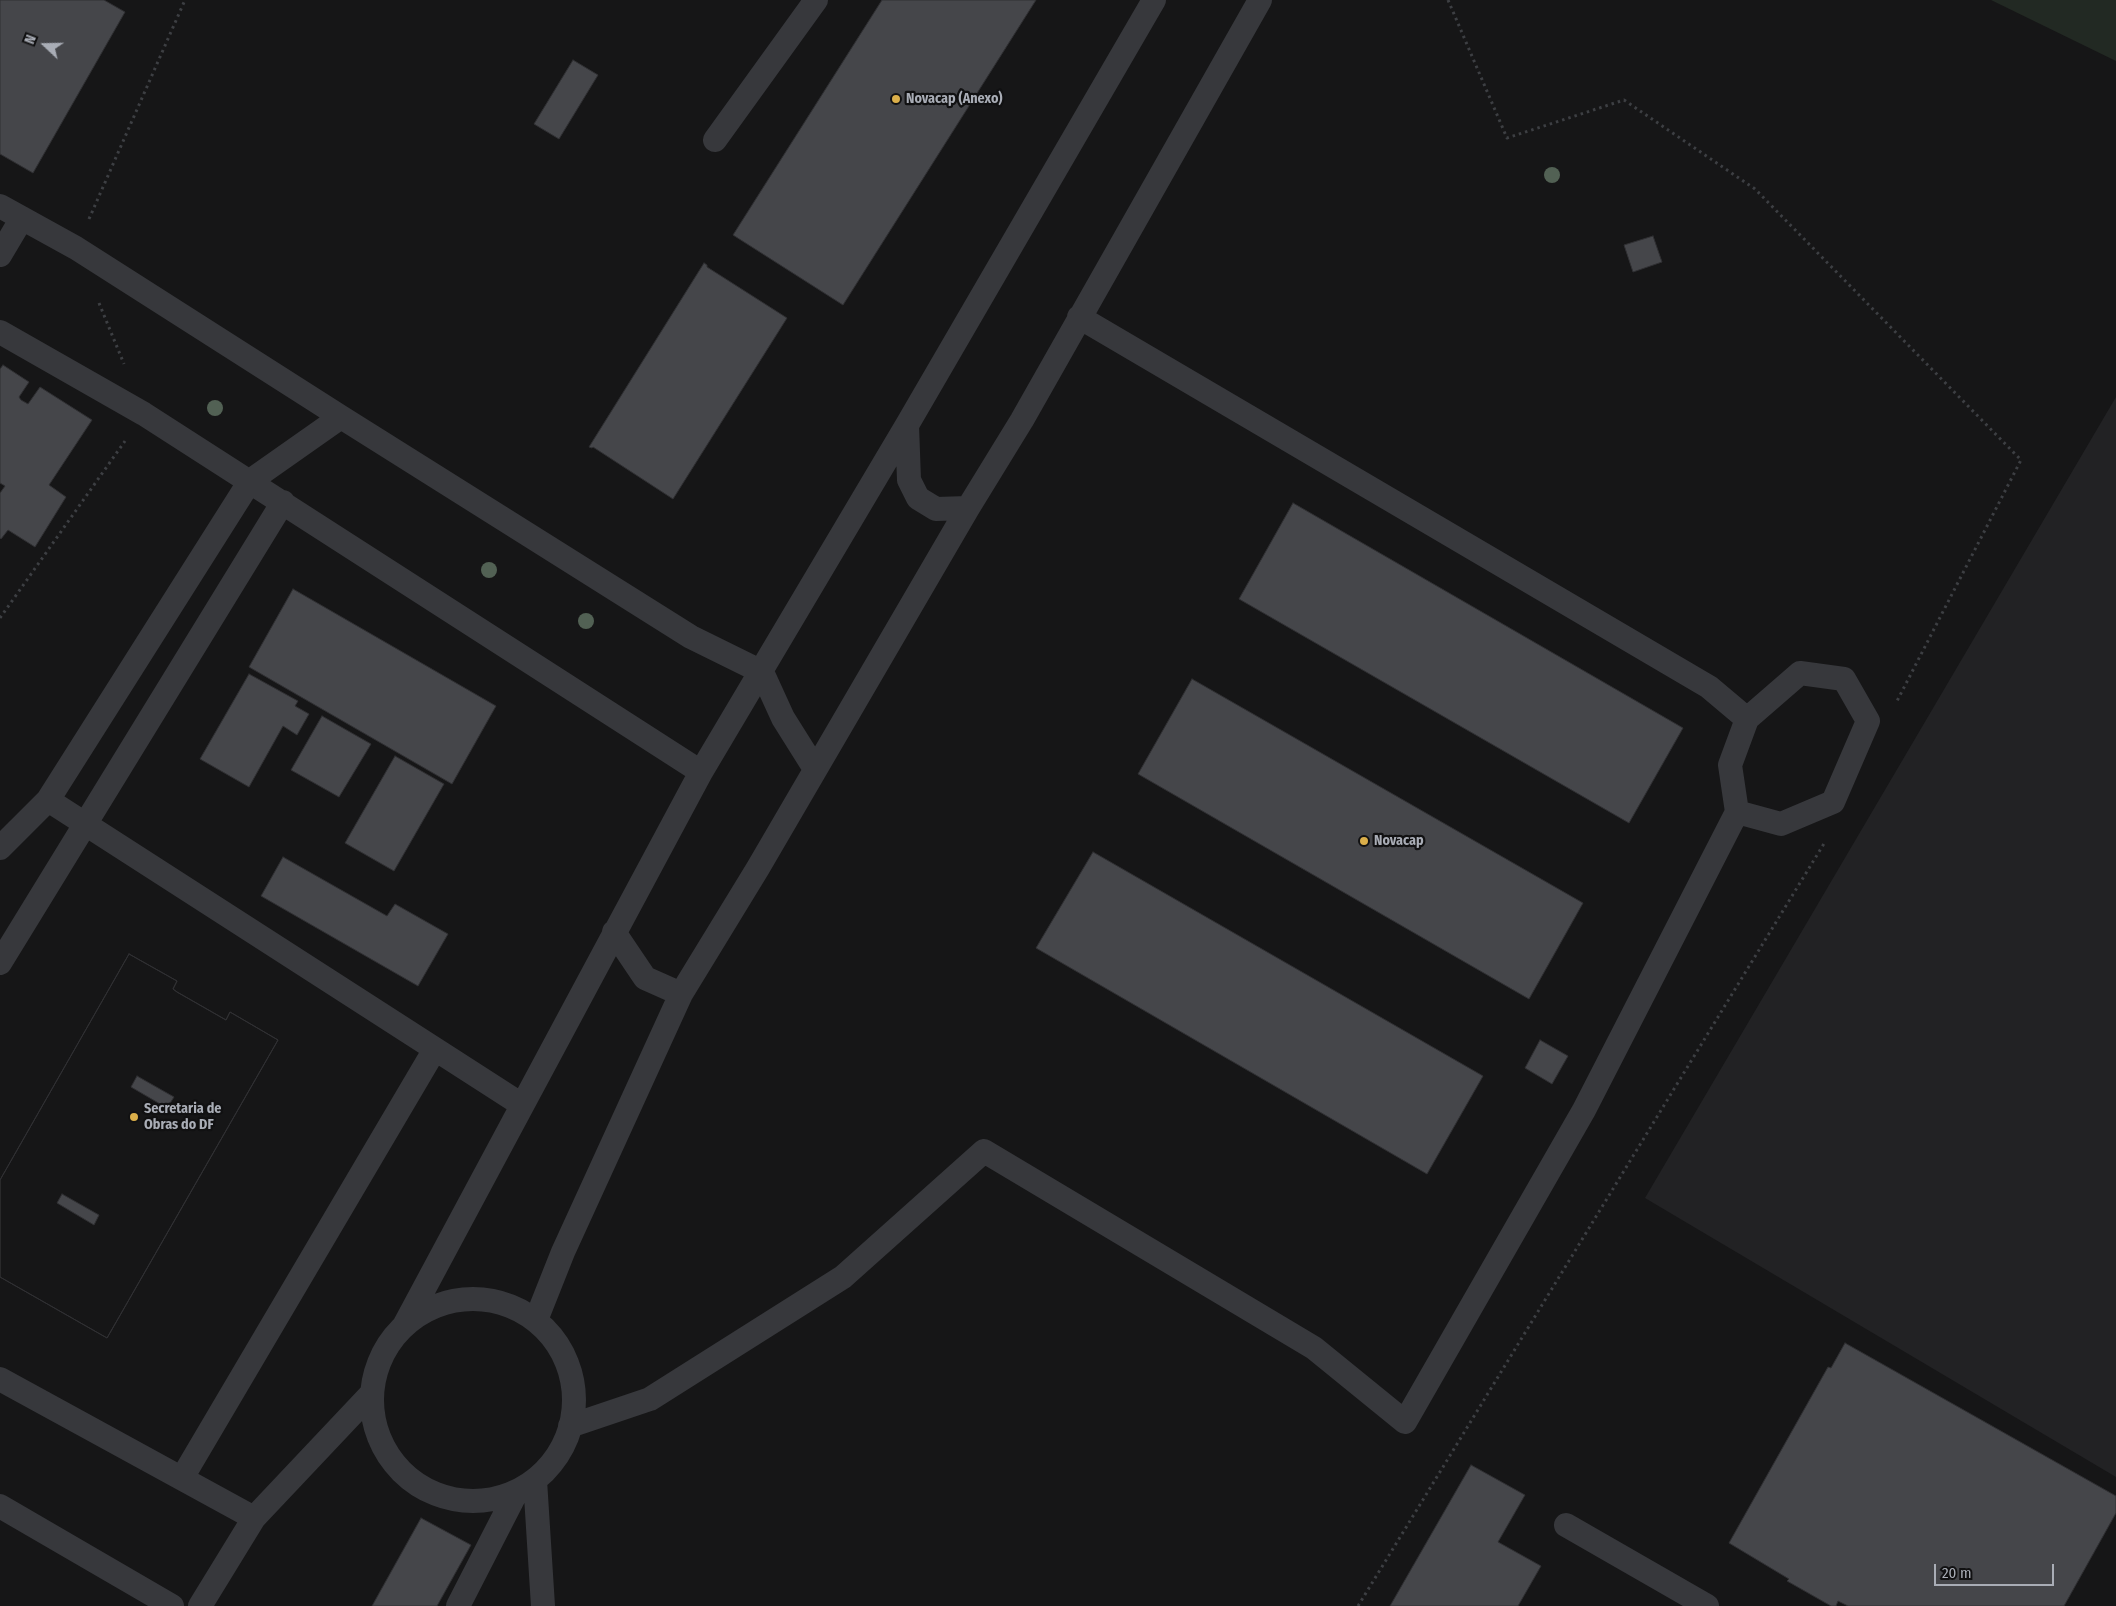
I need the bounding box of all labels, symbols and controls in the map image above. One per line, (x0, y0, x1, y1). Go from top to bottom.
north arrow (20, 20, 70, 70)
text: N (21, 32, 40, 46)
place label: Novacap (Anexo) (906, 91, 1003, 107)
marker: Novacap (Anexo) (890, 93, 902, 105)
place label: Novacap (1374, 833, 1424, 849)
marker: Novacap (1358, 835, 1370, 847)
place label: Secretaria de Obras do DF (144, 1101, 221, 1134)
marker: Secretaria de Obras do DF (128, 1111, 140, 1123)
scale bar (1936, 1554, 2056, 1586)
text: 20 m (1942, 1564, 1972, 1582)

